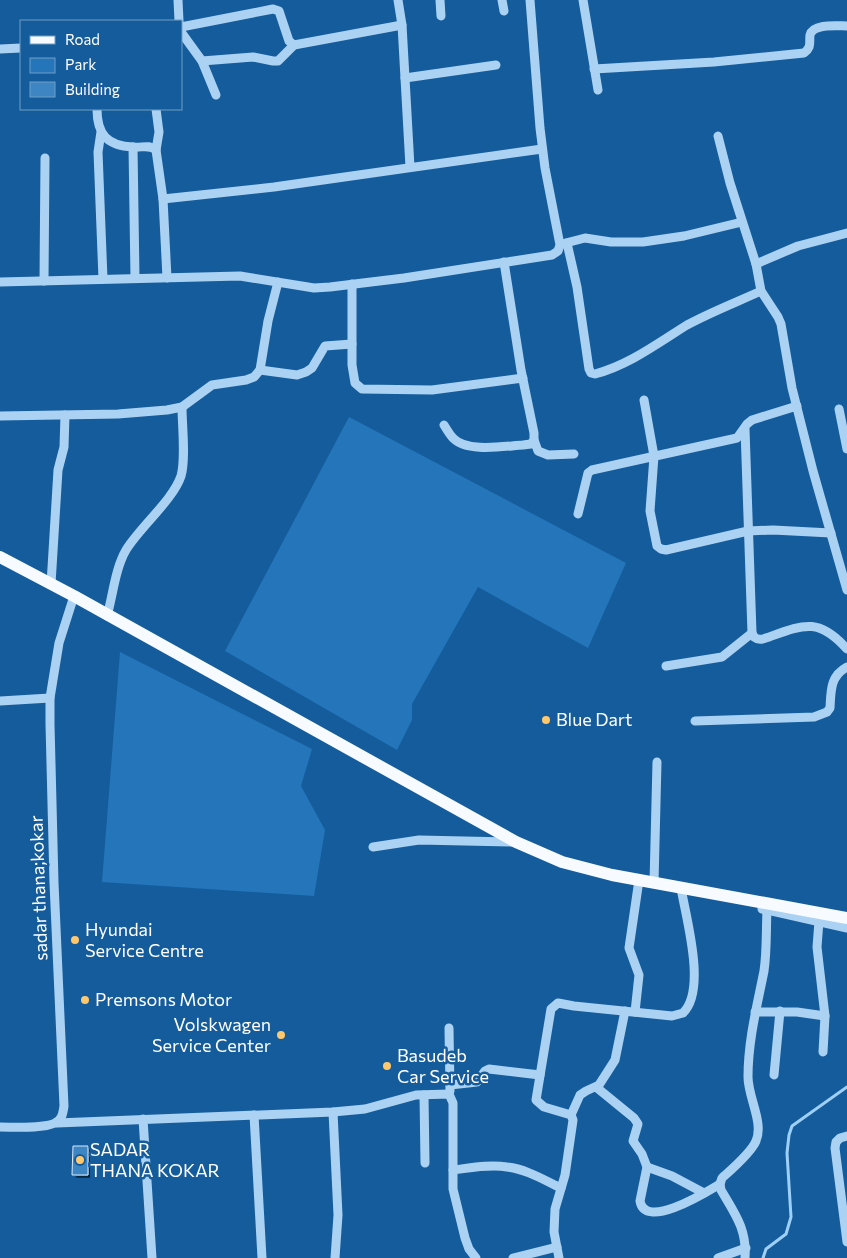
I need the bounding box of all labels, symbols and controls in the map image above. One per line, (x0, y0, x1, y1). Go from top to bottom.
legend (20, 20, 182, 110)
text: Road (65, 30, 100, 48)
text: Park (65, 55, 96, 73)
text: Building (65, 80, 120, 98)
place label: Blue Dart (556, 708, 632, 730)
marker: Blue Dart (540, 714, 552, 726)
street label: sadar thana;kokar (24, 815, 52, 961)
place label: Hyundai Service Centre (85, 918, 204, 961)
marker: Hyundai Service Centre (69, 934, 81, 946)
place label: Premsons Motor (95, 988, 232, 1010)
marker: Premsons Motor (79, 994, 91, 1006)
place label: Volskwagen Service Center (152, 1013, 271, 1056)
marker: Volskwagen Service Center (275, 1029, 287, 1041)
place label: Basudeb Car Service (397, 1044, 489, 1087)
marker: Basudeb Car Service (381, 1060, 393, 1072)
place label: SADAR THANA KOKAR (90, 1138, 220, 1181)
marker: SADAR THANA KOKAR (74, 1154, 86, 1166)

